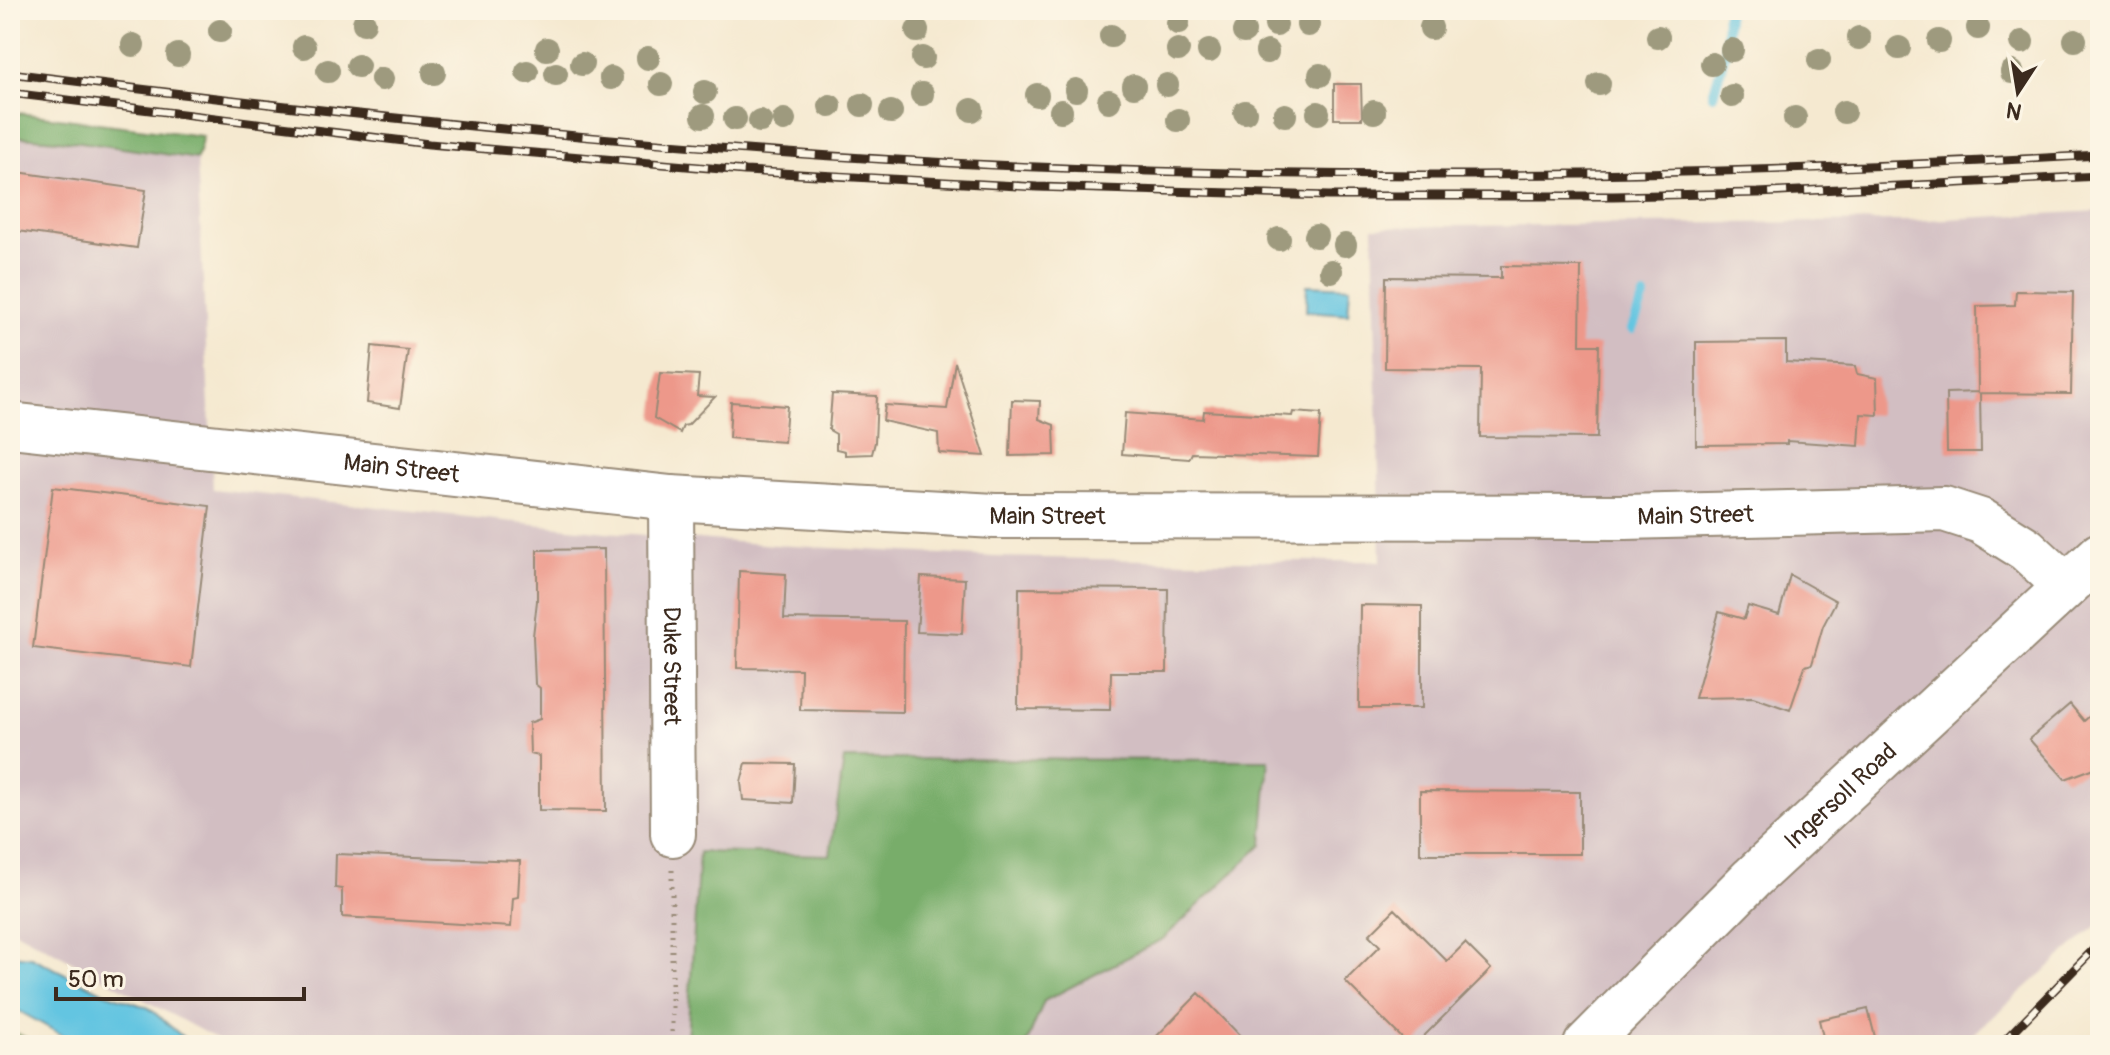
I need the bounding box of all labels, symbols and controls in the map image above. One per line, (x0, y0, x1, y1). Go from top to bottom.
north arrow (1978, 52, 2058, 132)
text: N (2004, 95, 2024, 126)
street label: Main Street (342, 448, 461, 490)
street label: Main Street (1637, 500, 1754, 532)
street label: Main Street (989, 502, 1106, 531)
street label: Duke Street (657, 606, 686, 726)
street label: Ingersoll Road (1778, 737, 1903, 856)
scale bar (56, 951, 304, 1001)
text: 50 m (68, 965, 124, 994)

